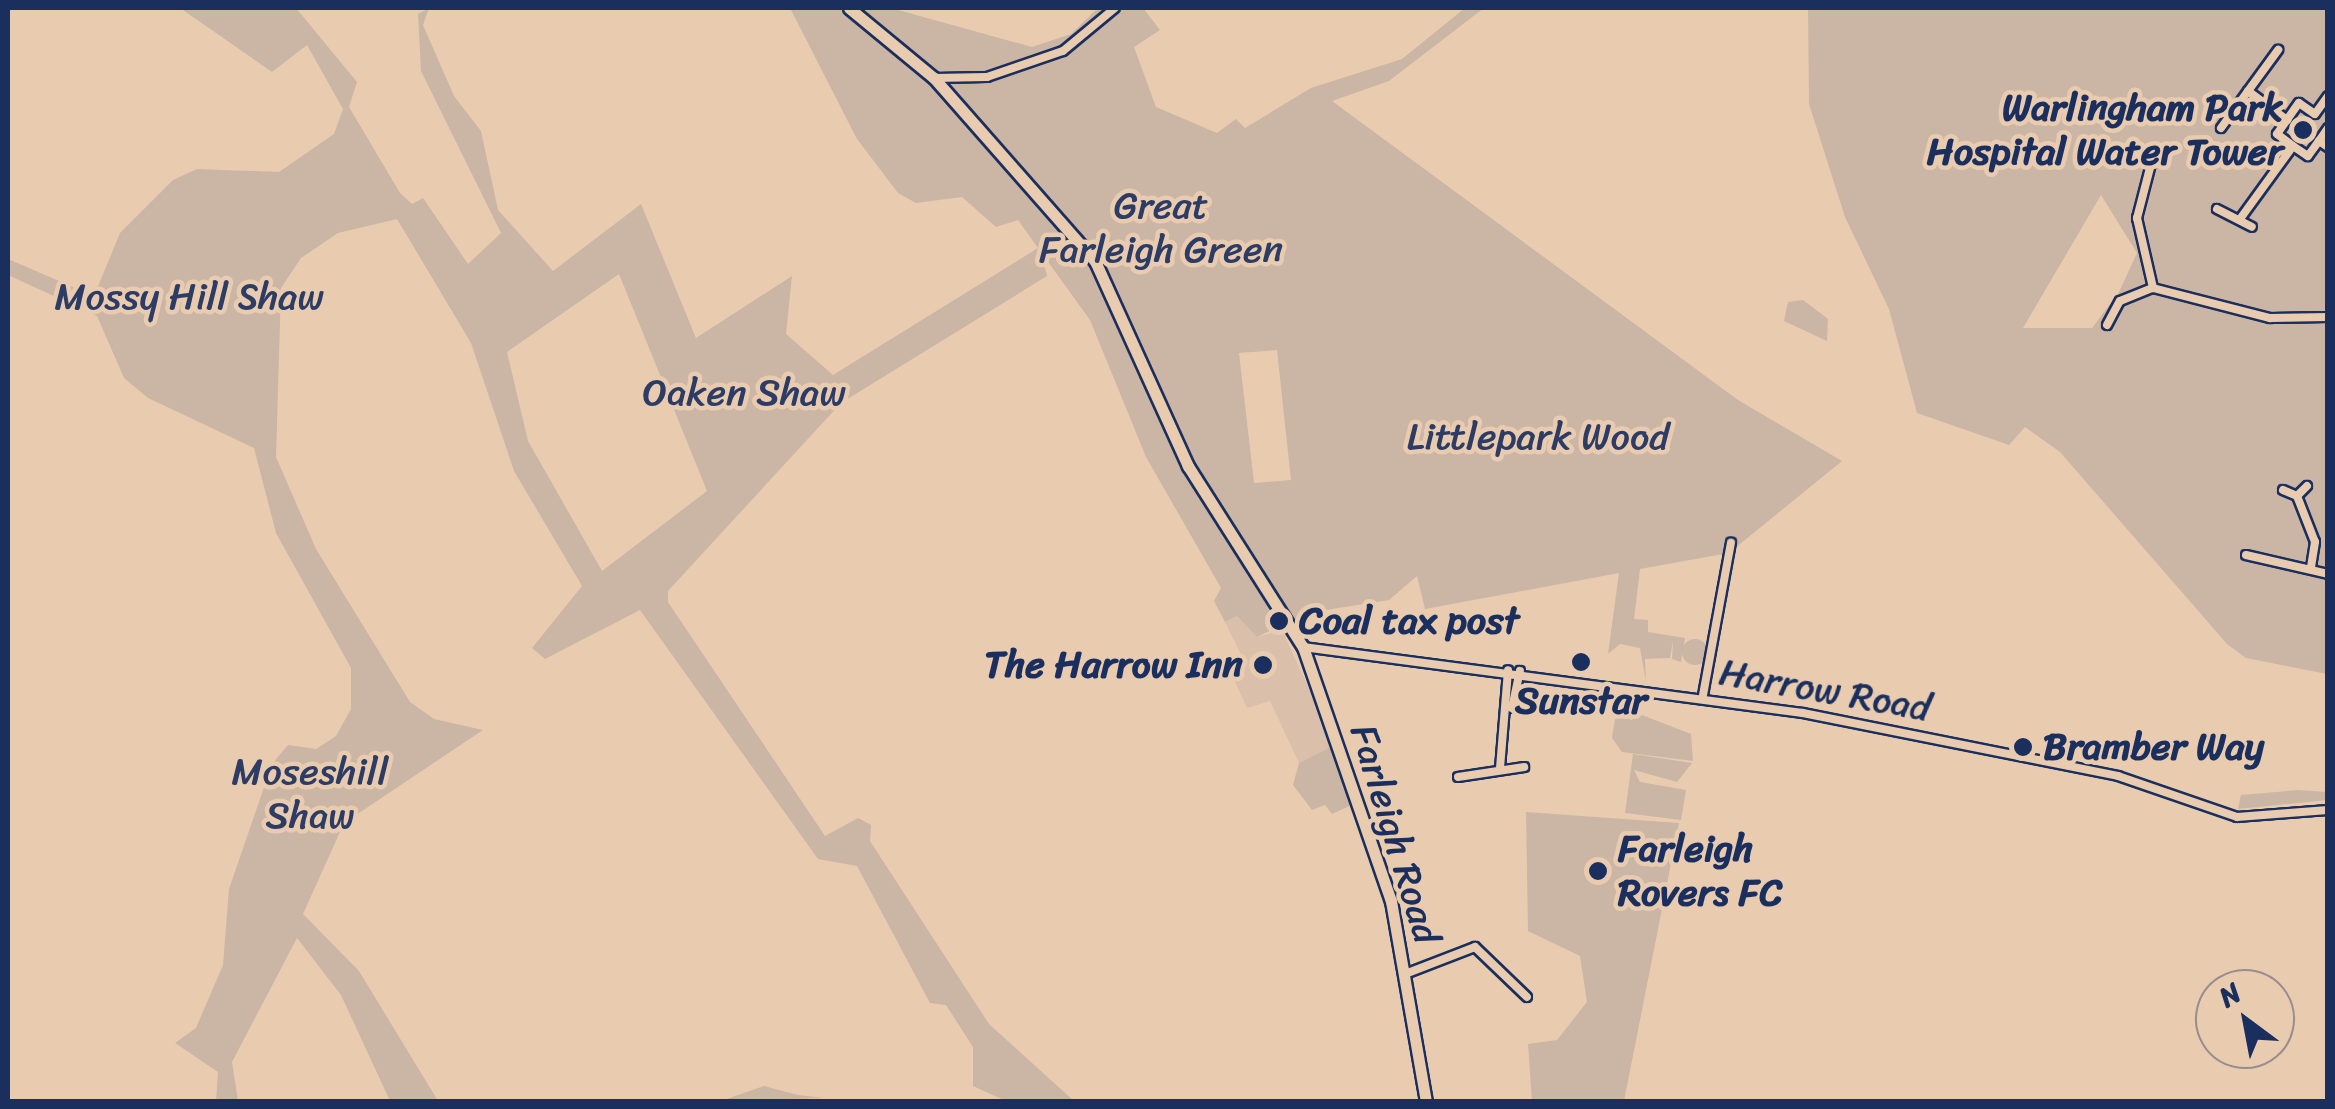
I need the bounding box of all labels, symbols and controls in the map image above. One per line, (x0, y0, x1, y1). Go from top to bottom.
place label: Warlingham Park Hospital Water Tower (1925, 85, 2283, 174)
marker: Warlingham Park Hospital Water Tower (2292, 119, 2314, 141)
park label: Great Farleigh Green (1039, 183, 1283, 272)
park label: Mossy Hill Shaw (53, 274, 325, 320)
park label: Oaken Shaw (643, 370, 845, 416)
park label: Littlepark Wood (1407, 414, 1669, 460)
place label: Coal tax post (1299, 598, 1519, 644)
marker: Coal tax post (1268, 610, 1290, 632)
place label: The Harrow Inn (984, 642, 1243, 688)
street label: Harrow Road (1716, 649, 1934, 731)
marker: Sunstar (1570, 651, 1592, 673)
marker: The Harrow Inn (1252, 654, 1274, 676)
place label: Sunstar (1515, 678, 1647, 724)
street label: Farleigh Road (1340, 719, 1450, 949)
place label: Bramber Way (2043, 724, 2264, 770)
marker: Bramber Way (2012, 736, 2034, 758)
park label: Moseshill Shaw (232, 749, 388, 838)
place label: Farleigh Rovers FC (1618, 826, 1783, 916)
marker: Farleigh Rovers FC (1587, 860, 1609, 882)
north arrow (2195, 969, 2295, 1069)
text: N (2209, 969, 2251, 1021)

